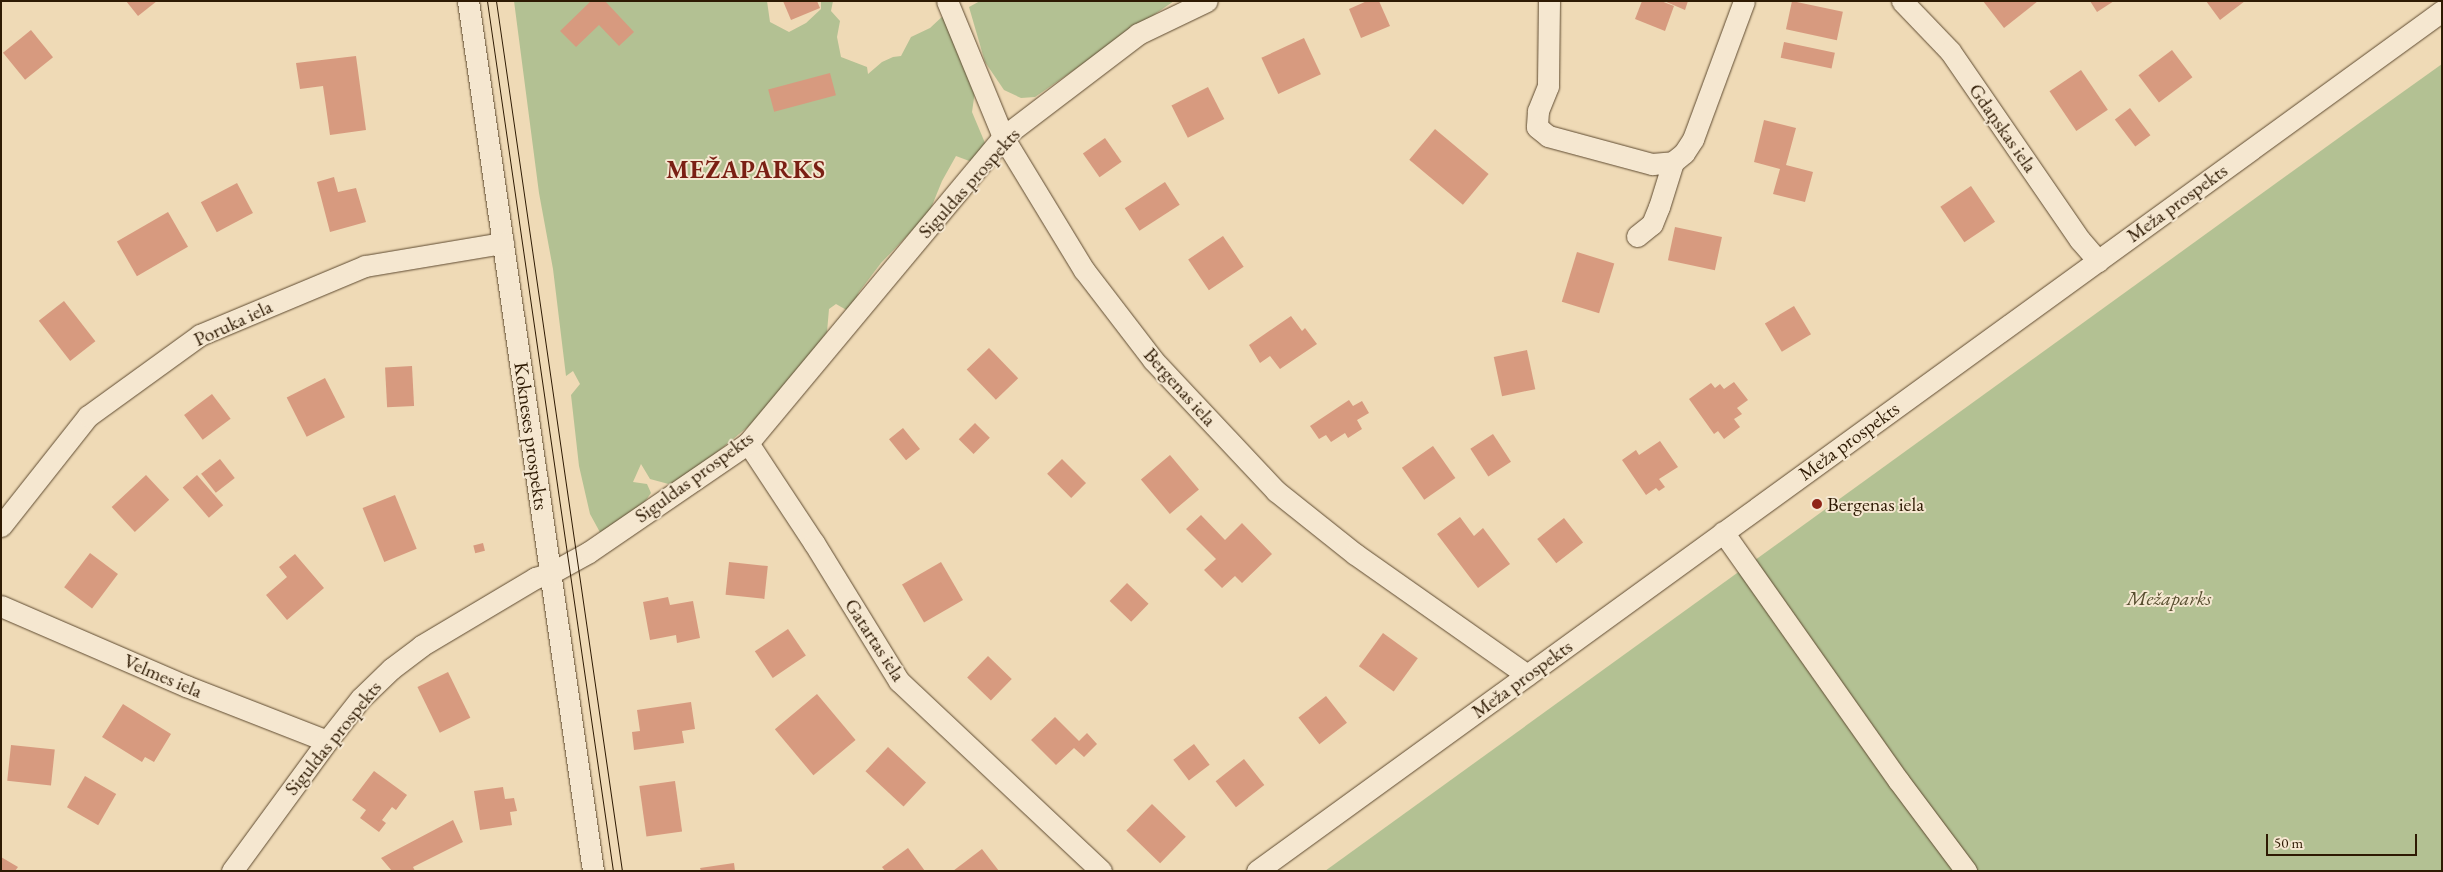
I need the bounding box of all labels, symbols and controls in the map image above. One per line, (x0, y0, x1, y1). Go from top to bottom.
street label: Gdaņskas iela (1964, 79, 2042, 177)
street label: Siguldas prospekts (913, 123, 1025, 243)
district label: MEŽAPARKS (665, 154, 827, 184)
street label: Meža prospekts (2122, 158, 2232, 248)
street label: Poruka iela (190, 294, 276, 352)
street label: Bergenas iela (1139, 343, 1221, 431)
street label: Kokneses prospekts (509, 360, 553, 512)
street label: Meža prospekts (1794, 396, 1904, 486)
street label: Siguldas prospekts (630, 426, 758, 528)
place label: Bergenas iela (1827, 492, 1924, 516)
marker: Bergenas iela (1811, 498, 1823, 510)
park label: Mežaparks (2127, 586, 2211, 610)
street label: Gatartas iela (839, 594, 911, 686)
street label: Meža prospekts (1467, 634, 1577, 724)
street label: Velmes iela (120, 649, 206, 703)
street label: Siguldas prospekts (279, 676, 387, 800)
scale bar (2268, 824, 2419, 856)
text: 50 m (2274, 833, 2303, 852)

